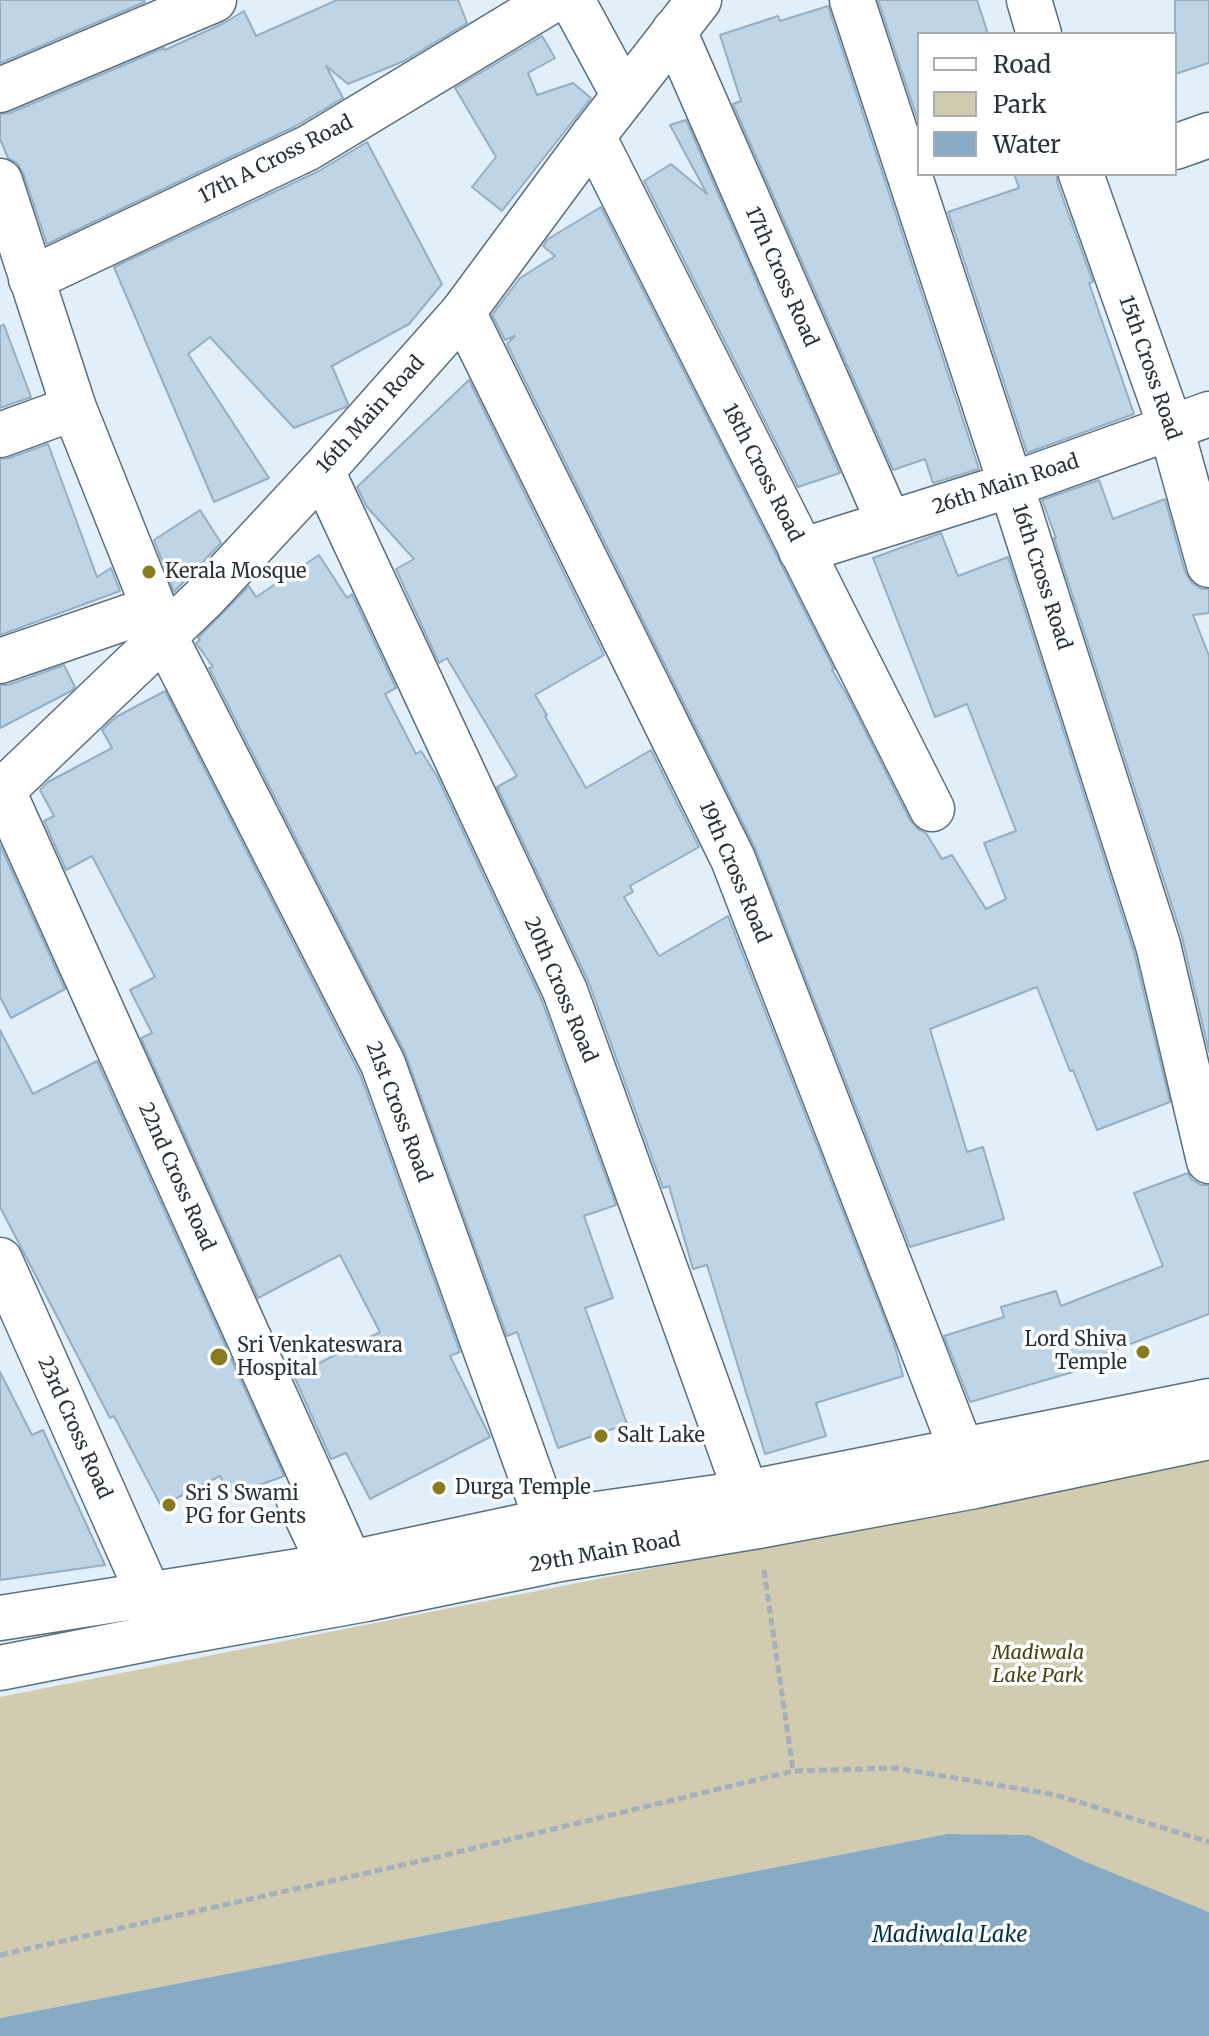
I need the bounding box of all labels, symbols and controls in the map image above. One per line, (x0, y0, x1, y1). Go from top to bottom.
legend (917, 32, 1177, 176)
text: Road (993, 49, 1051, 80)
text: Park (993, 89, 1046, 120)
street label: 17th A Cross Road (195, 111, 357, 209)
text: Water (993, 129, 1061, 160)
street label: 17th Cross Road (739, 203, 823, 351)
street label: 15th Cross Road (1113, 293, 1185, 443)
street label: 16th Main Road (312, 351, 430, 479)
street label: 18th Cross Road (717, 400, 807, 546)
street label: 26th Main Road (930, 450, 1082, 520)
street label: 16th Cross Road (1006, 501, 1076, 653)
place label: Kerala Mosque (165, 560, 307, 584)
marker: Kerala Mosque (140, 563, 158, 581)
street label: 19th Cross Road (693, 797, 775, 947)
street label: 20th Cross Road (518, 914, 602, 1066)
street label: 21st Cross Road (360, 1038, 436, 1186)
street label: 22nd Cross Road (133, 1099, 219, 1255)
place label: Lord Shiva Temple (1025, 1328, 1127, 1375)
place label: Sri Venkateswara Hospital (237, 1334, 403, 1381)
marker: Lord Shiva Temple (1134, 1343, 1152, 1361)
marker: Sri Venkateswara Hospital (208, 1346, 230, 1368)
street label: 23rd Cross Road (32, 1353, 116, 1503)
place label: Salt Lake (617, 1424, 705, 1448)
marker: Salt Lake (592, 1427, 610, 1445)
place label: Durga Temple (455, 1476, 591, 1500)
marker: Durga Temple (430, 1479, 448, 1497)
place label: Sri S Swami PG for Gents (185, 1482, 306, 1529)
marker: Sri S Swami PG for Gents (160, 1496, 178, 1514)
street label: 29th Main Road (528, 1528, 682, 1578)
park label: Madiwala Lake Park (992, 1641, 1084, 1688)
water label: Madiwala Lake (872, 1923, 1028, 1949)

